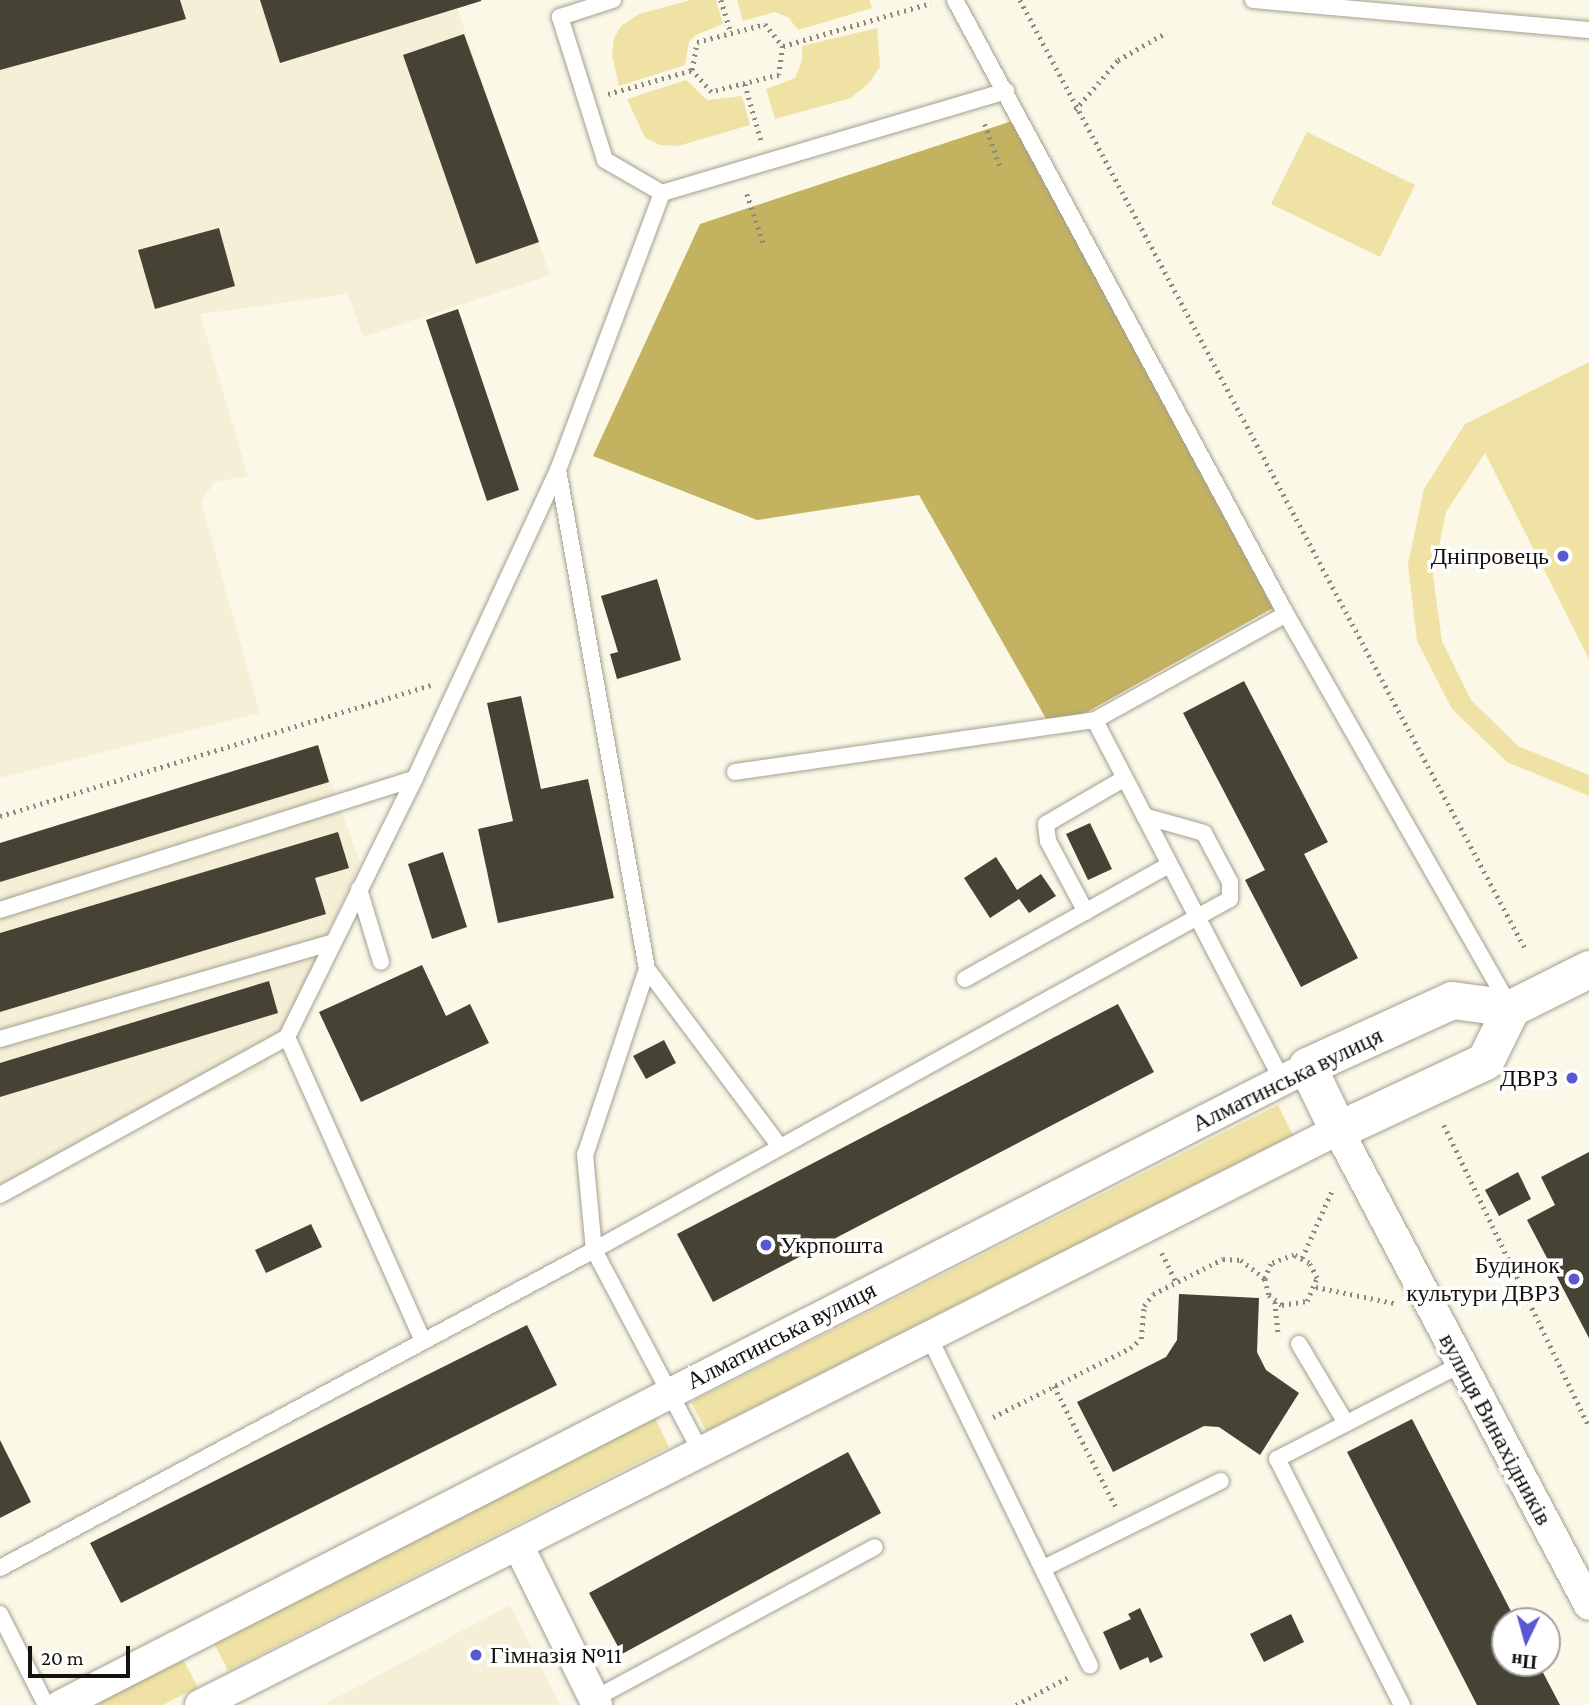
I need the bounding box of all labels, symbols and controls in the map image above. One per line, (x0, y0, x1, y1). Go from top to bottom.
place label: Дніпровець (1431, 542, 1549, 570)
marker: Дніпровець (1555, 548, 1571, 564)
street label: Алматинська вулиця (1187, 1020, 1387, 1138)
place label: ДВРЗ (1500, 1064, 1558, 1092)
marker: ДВРЗ (1564, 1070, 1580, 1086)
place label: Укрпошта (780, 1231, 883, 1259)
marker: Укрпошта (758, 1237, 774, 1253)
place label: Будинок культури ДВРЗ (1406, 1251, 1560, 1307)
marker: Будинок культури ДВРЗ (1566, 1271, 1582, 1287)
street label: Алматинська вулиця (681, 1275, 881, 1395)
street label: вулиця Винахідників (1433, 1328, 1559, 1530)
north arrow (1491, 1607, 1561, 1677)
scale bar (32, 1632, 133, 1676)
place label: Гімназія №11 (490, 1641, 622, 1669)
text: 20 m (41, 1646, 84, 1670)
marker: Гімназія №11 (468, 1647, 484, 1663)
text: Пн (1511, 1650, 1538, 1673)

